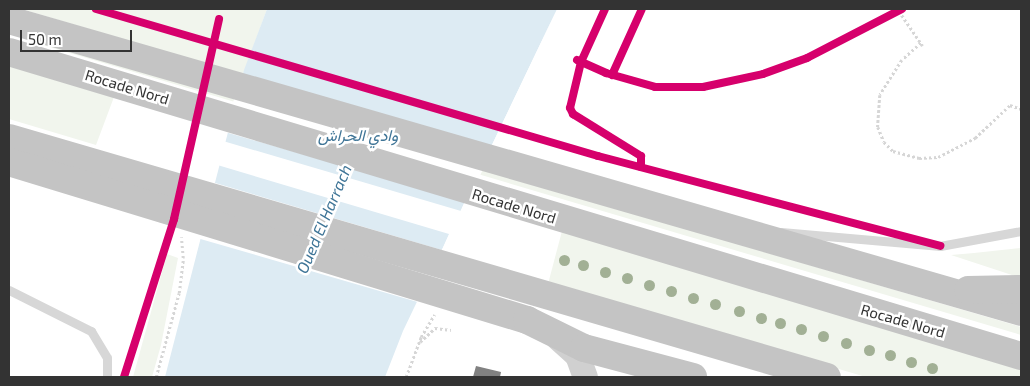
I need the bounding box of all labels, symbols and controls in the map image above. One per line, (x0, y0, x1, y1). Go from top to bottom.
scale bar (22, 20, 135, 52)
text: 50 m (28, 30, 62, 48)
street label: Rocade Nord (83, 66, 171, 108)
water label: وادي الحراش (318, 125, 398, 145)
water label: Oued El Harrach (292, 161, 356, 277)
street label: Rocade Nord (470, 185, 558, 227)
street label: Rocade Nord (859, 300, 947, 342)

